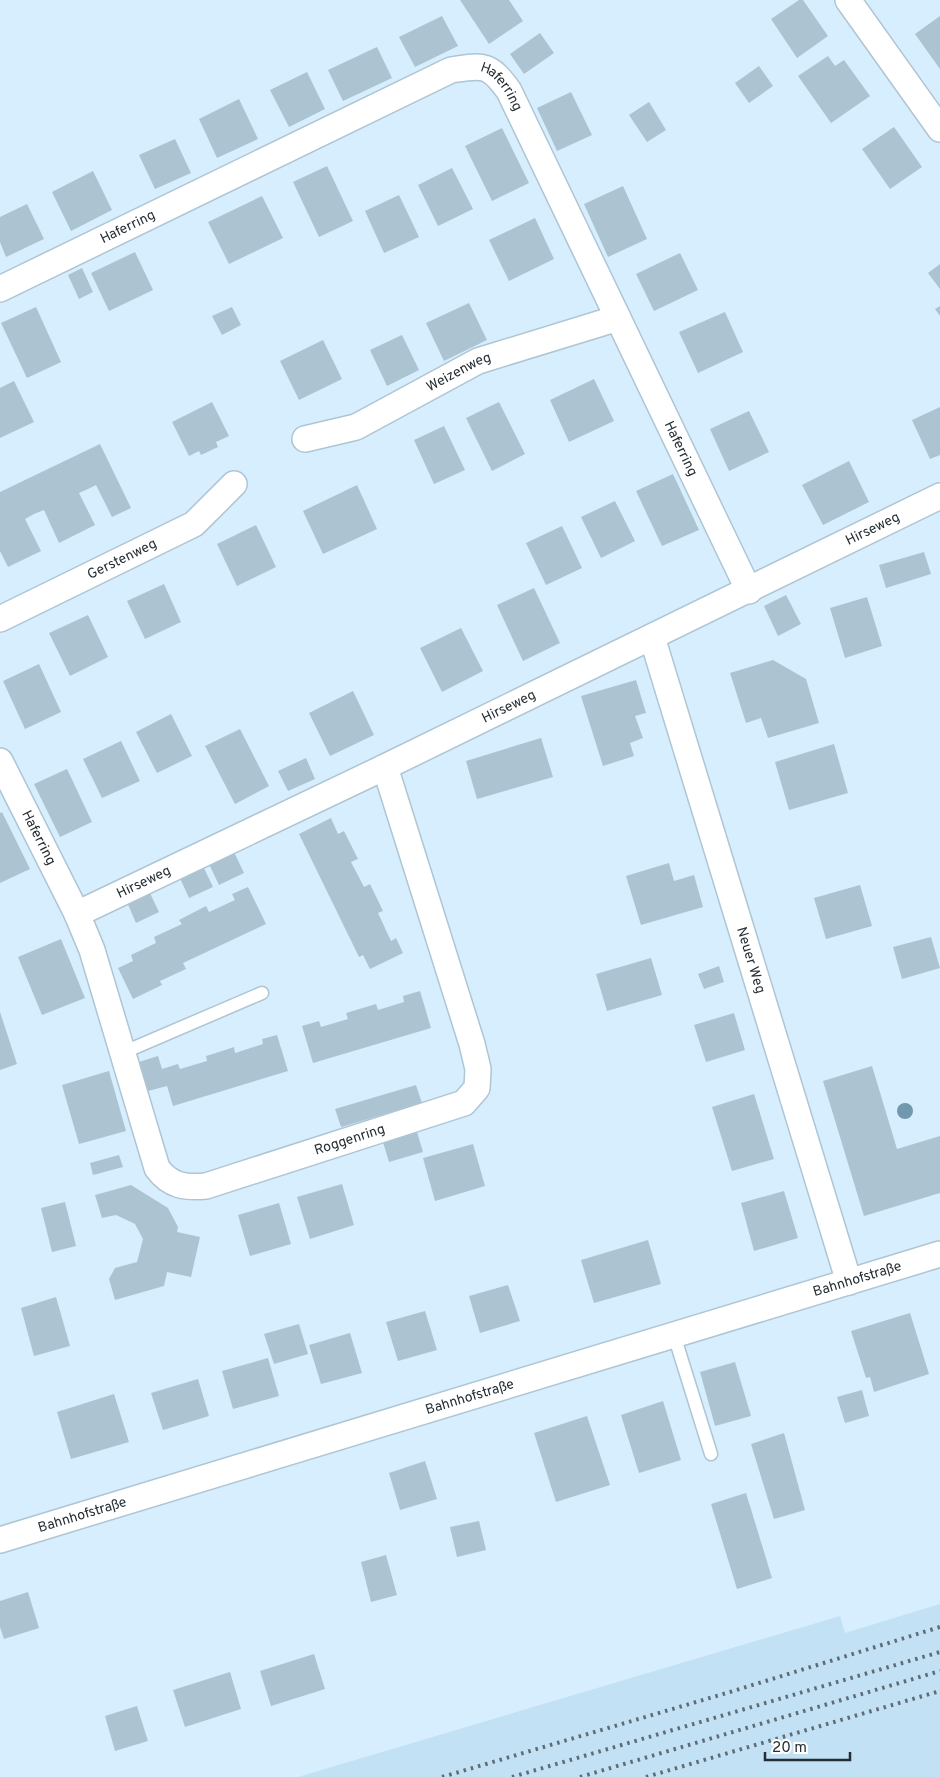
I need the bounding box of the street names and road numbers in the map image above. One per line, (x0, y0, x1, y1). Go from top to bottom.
street label: Haferring (478, 59, 526, 114)
street label: Haferring (97, 206, 158, 248)
street label: Weizenweg (423, 349, 493, 396)
street label: Haferring (660, 418, 701, 479)
street label: Hirseweg (843, 508, 903, 549)
street label: Gerstenweg (85, 535, 160, 583)
street label: Hirseweg (479, 686, 539, 727)
street label: Haferring (18, 808, 60, 868)
street label: Hirseweg (114, 862, 174, 902)
street label: Neuer Weg (733, 925, 769, 996)
street label: Roggenring (312, 1120, 387, 1159)
street label: Bahnhofstraße (811, 1258, 904, 1301)
street label: Bahnhofstraße (423, 1376, 516, 1419)
street label: Bahnhofstraße (36, 1493, 129, 1536)

